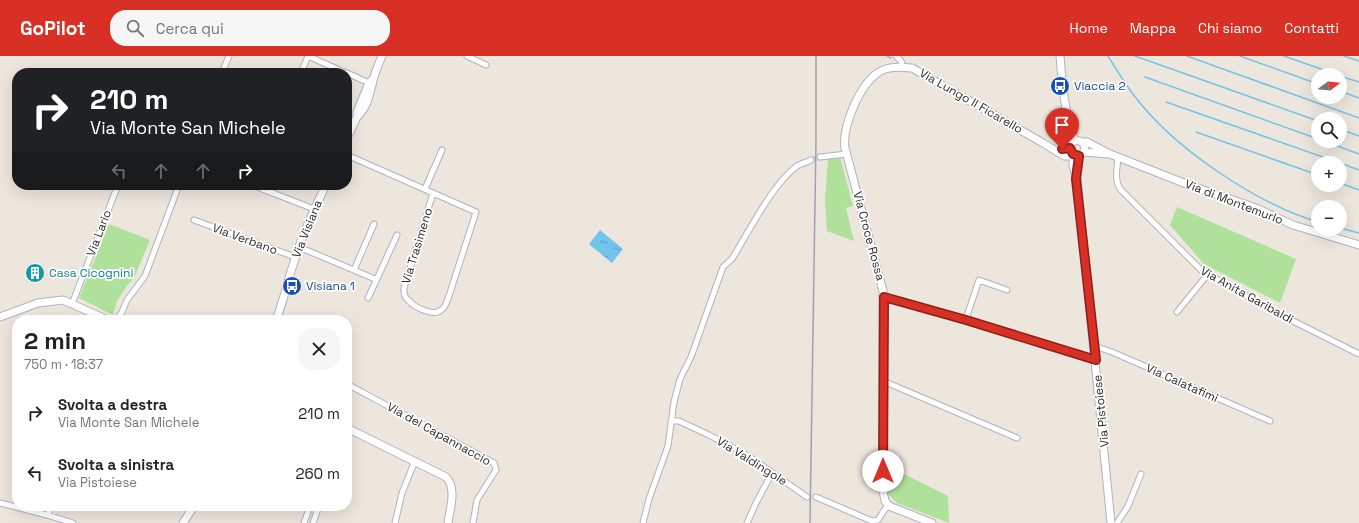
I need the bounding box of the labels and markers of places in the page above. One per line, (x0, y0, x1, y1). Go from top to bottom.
bus stop icon: Viaccia 2 (1049, 75, 1071, 97)
place label: Viaccia 2 (1074, 78, 1126, 94)
pin (1045, 108, 1079, 149)
building icon: Casa Cicognini (24, 262, 46, 284)
place label: Casa Cicognini (49, 265, 133, 281)
bus stop icon: Visiana 1 (281, 275, 303, 297)
place label: Visiana 1 (306, 278, 355, 294)

